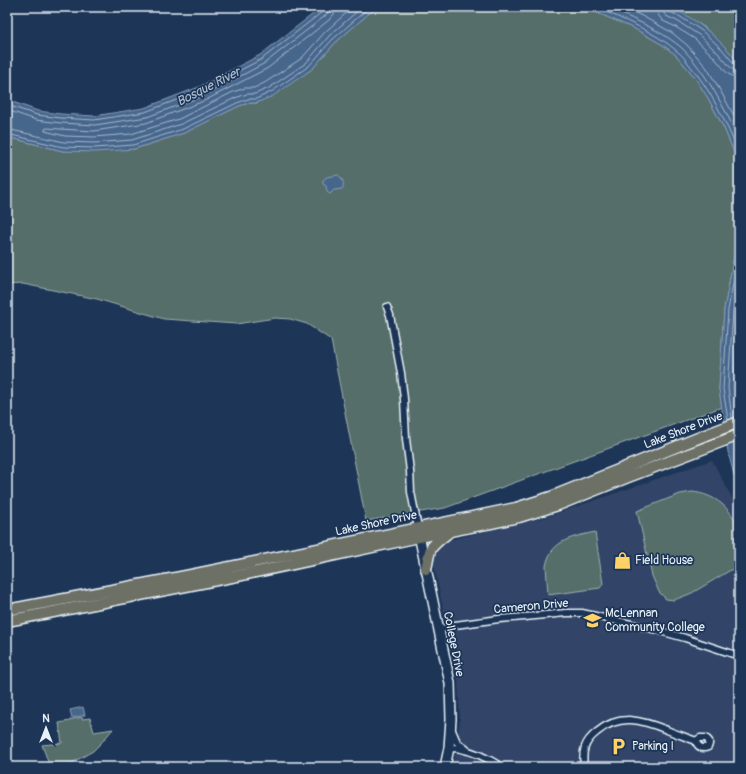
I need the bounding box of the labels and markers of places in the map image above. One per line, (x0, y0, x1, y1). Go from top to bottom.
shop icon: Field House (612, 550, 632, 570)
place label: Field House (635, 553, 693, 568)
place label: McLennan Community College (605, 606, 705, 635)
school or university icon: McLennan Community College (582, 610, 602, 630)
parking icon: Parking I (609, 736, 629, 756)
place label: Parking I (632, 739, 674, 754)

